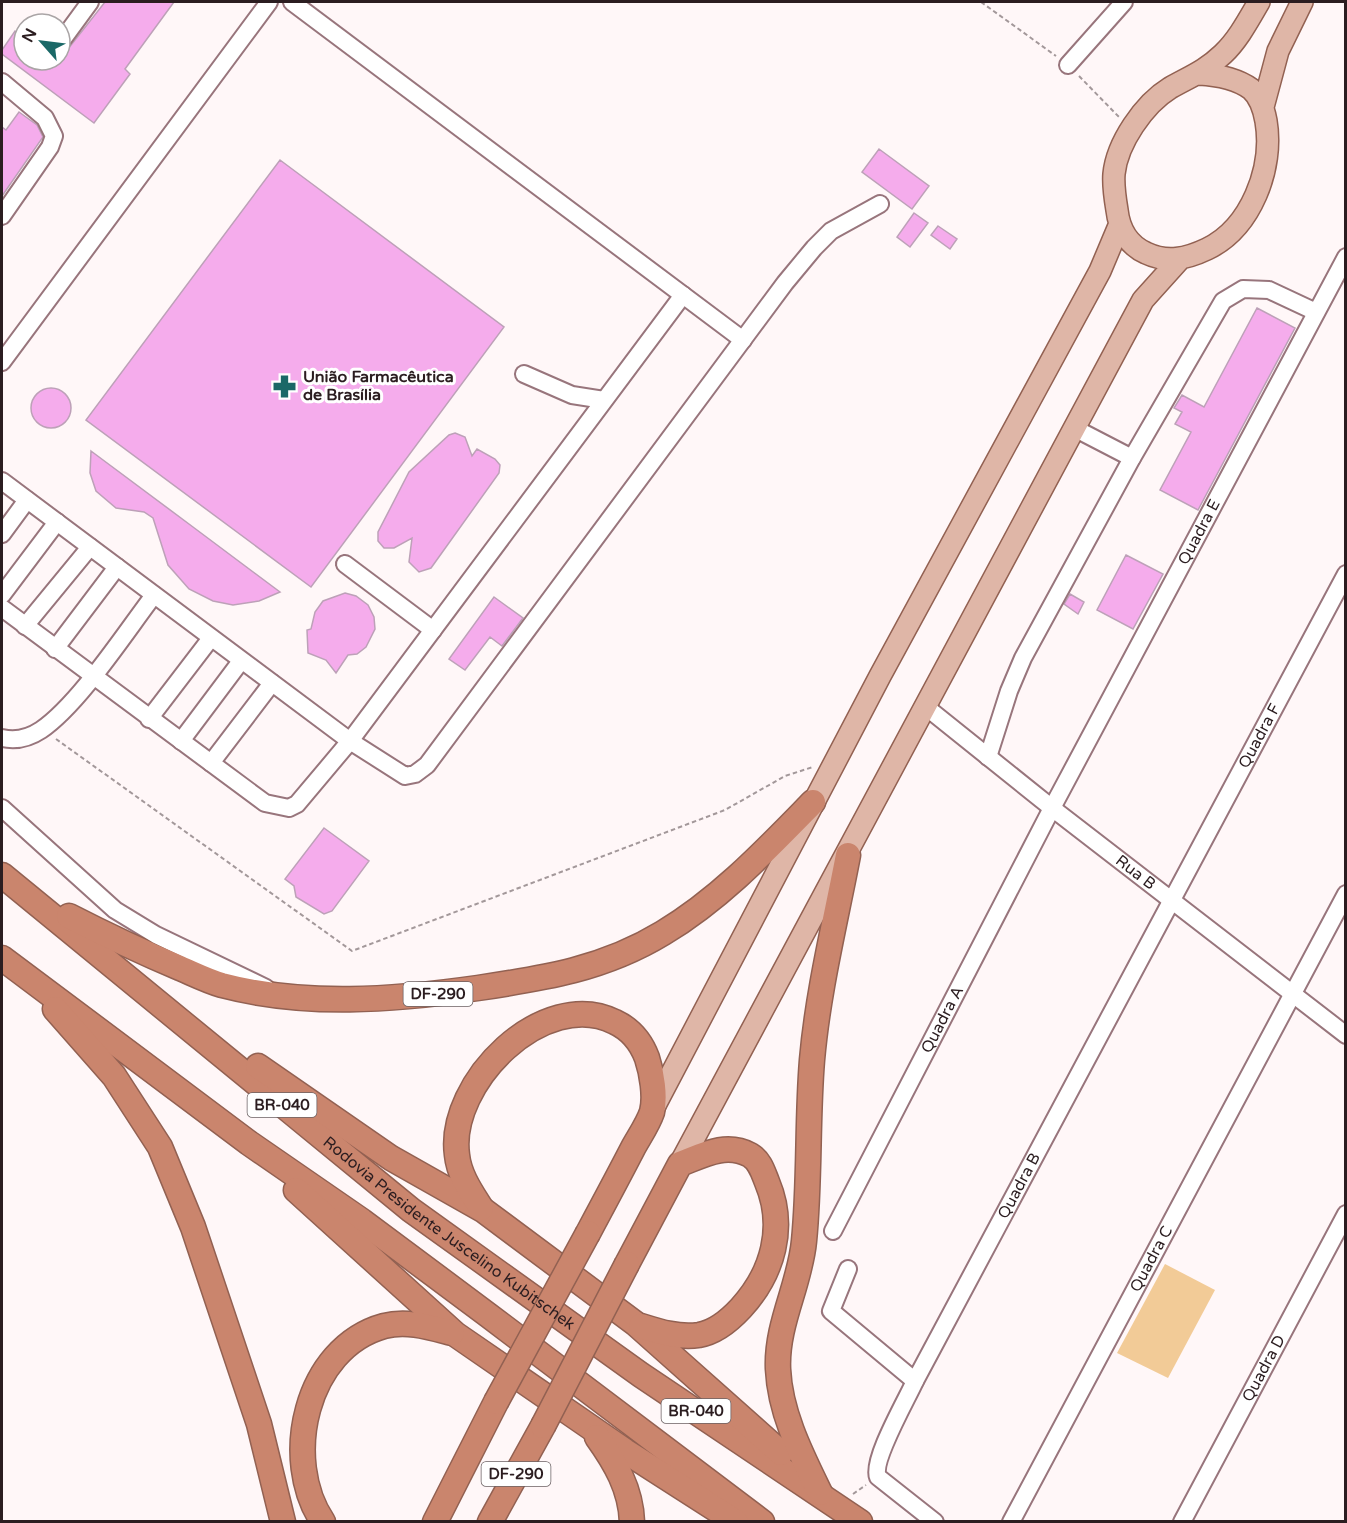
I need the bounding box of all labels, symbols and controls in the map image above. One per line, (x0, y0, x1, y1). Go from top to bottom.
north arrow (12, 12, 72, 72)
text: N (18, 25, 41, 46)
place label: União Farmacêutica de Brasília (303, 367, 454, 405)
pharmacy icon: União Farmacêutica de Brasília (272, 373, 298, 399)
street label: Quadra E (1174, 496, 1225, 568)
street label: Quadra F (1234, 700, 1285, 772)
street label: Rua B (1111, 851, 1160, 894)
road number: DF-290 (404, 982, 472, 1006)
street label: Quadra A (917, 983, 968, 1057)
road number: BR-040 (248, 1093, 316, 1117)
street label: Rodovia Presidente Juscelino Kubitschek (319, 1132, 579, 1335)
street label: Quadra B (993, 1149, 1045, 1222)
street label: Quadra C (1125, 1223, 1177, 1296)
street label: Quadra D (1238, 1331, 1290, 1405)
road number: BR-040 (662, 1399, 730, 1423)
road number: DF-290 (482, 1462, 550, 1486)

